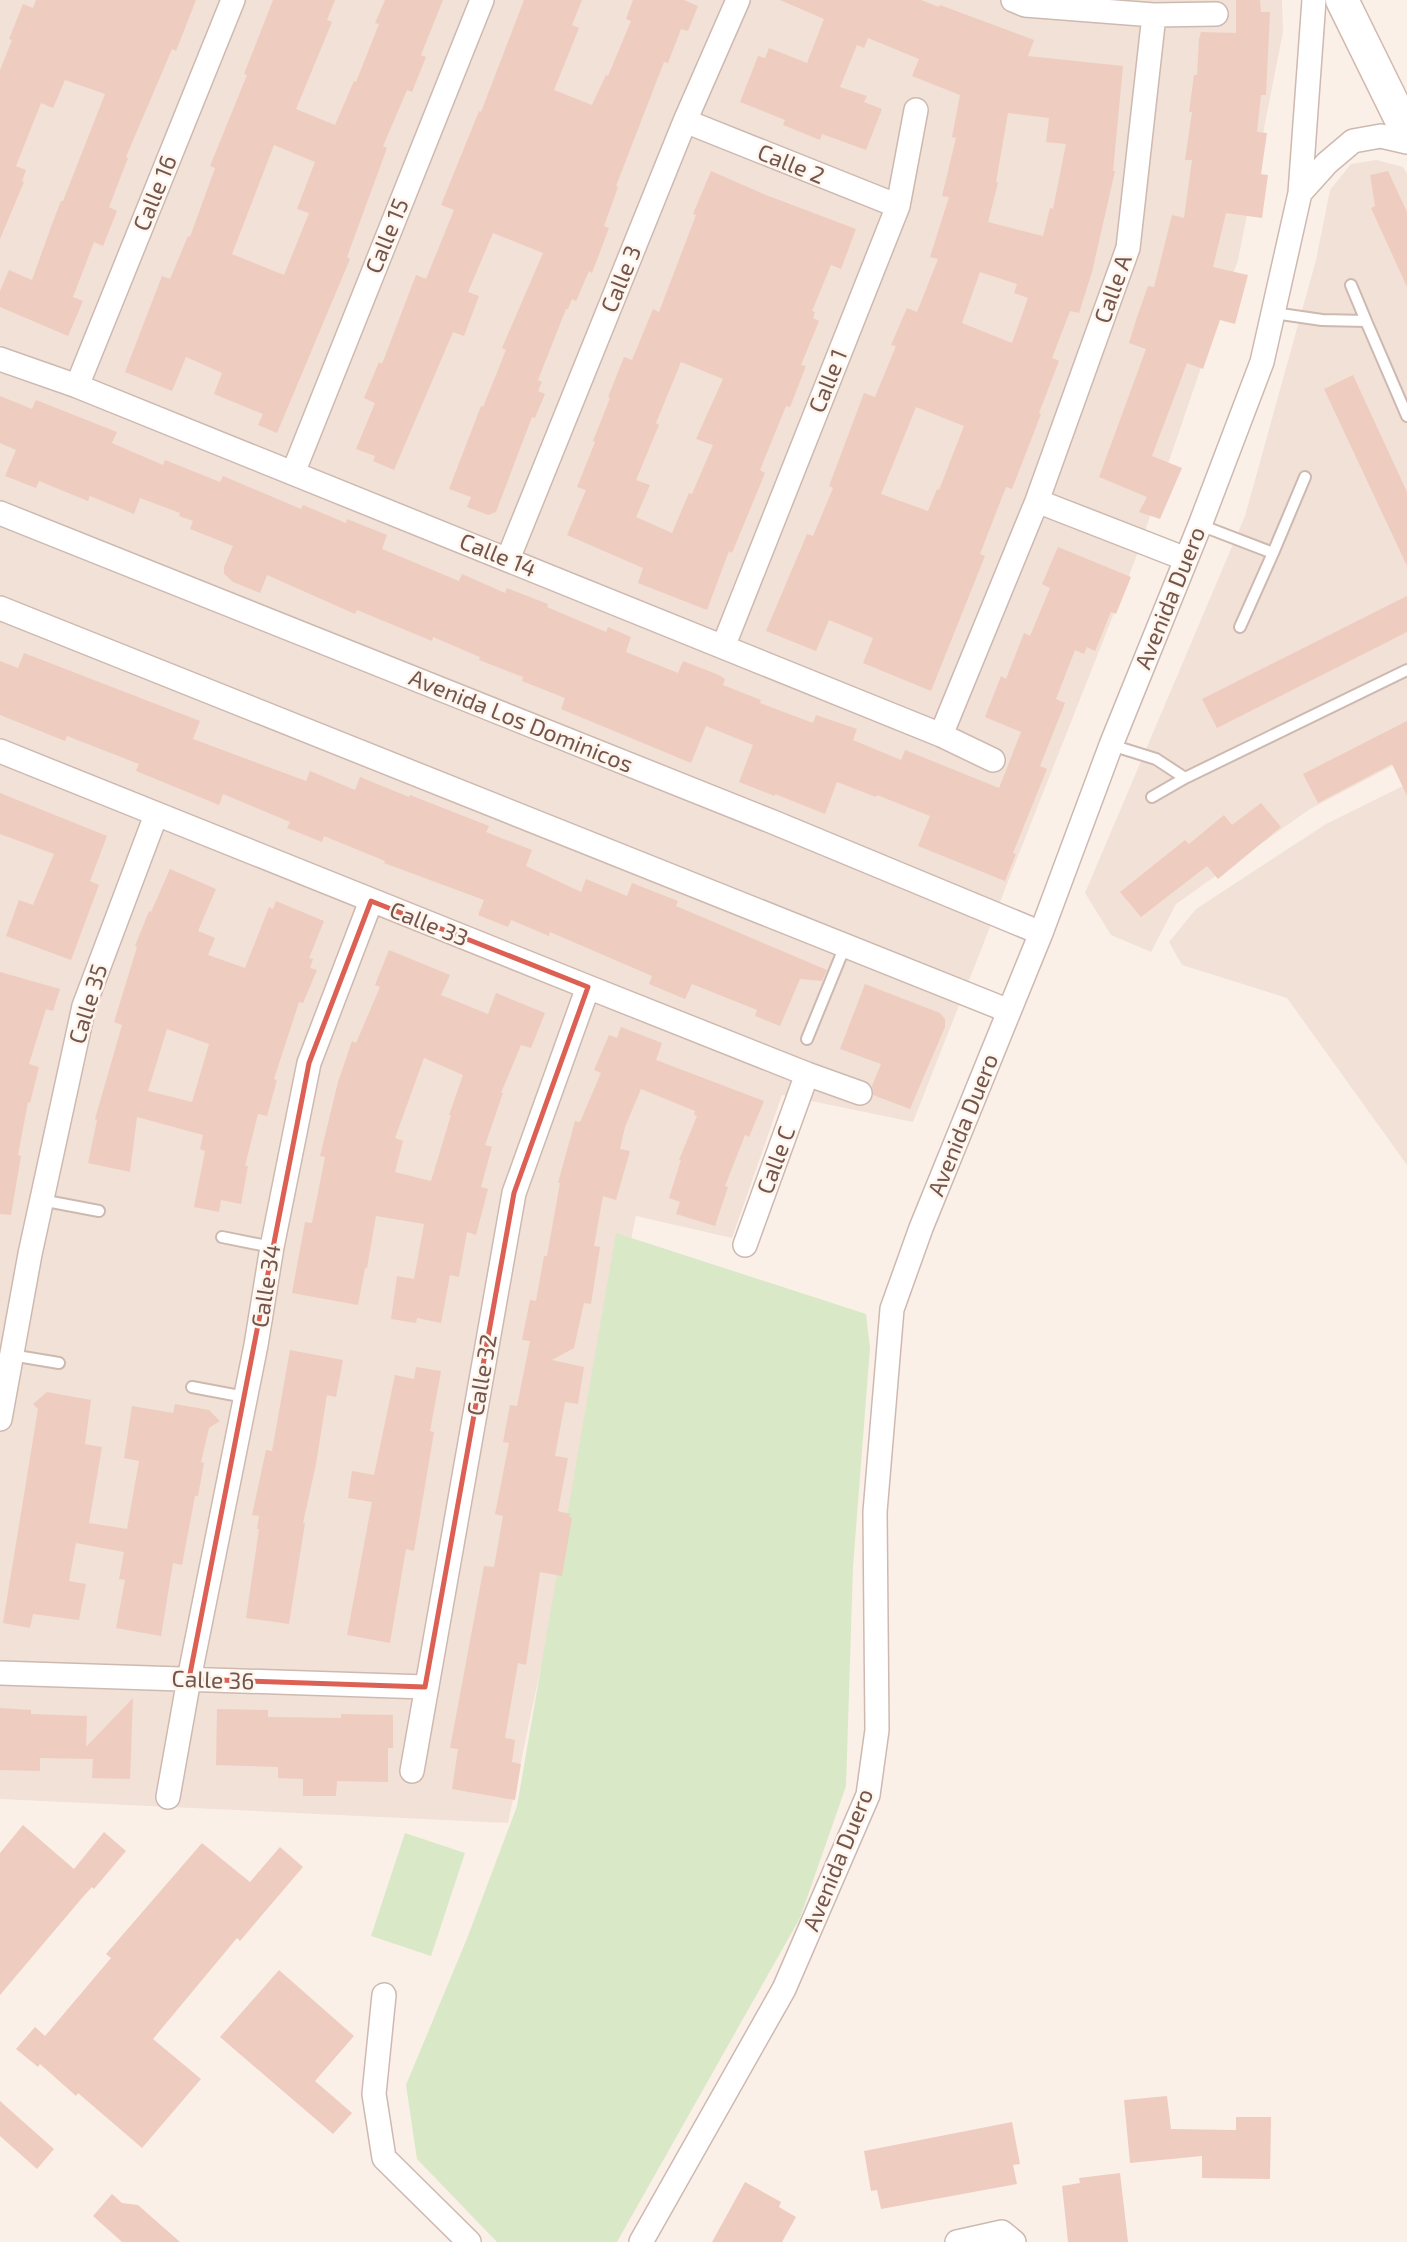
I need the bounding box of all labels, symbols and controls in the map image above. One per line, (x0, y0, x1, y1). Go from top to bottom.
street label: Calle 2 (754, 137, 829, 189)
street label: Calle 16 (126, 151, 182, 235)
street label: Calle 15 (358, 194, 414, 277)
street label: Calle 3 (594, 241, 646, 316)
street label: Calle A (1087, 250, 1137, 327)
street label: Calle 1 (802, 345, 852, 416)
street label: Avenida Duero (1128, 522, 1210, 673)
street label: Calle 14 (456, 526, 541, 582)
street label: Avenida Los Dominicos (405, 662, 637, 778)
street label: Calle 33 (386, 895, 473, 952)
street label: Calle 35 (62, 960, 112, 1047)
street label: Avenida Duero (921, 1049, 1003, 1200)
street label: Calle C (750, 1122, 800, 1197)
street label: Calle 34 (245, 1242, 285, 1329)
street label: Calle 32 (460, 1332, 502, 1418)
street label: Calle 36 (171, 1664, 255, 1694)
street label: Avenida Duero (796, 1784, 878, 1935)

